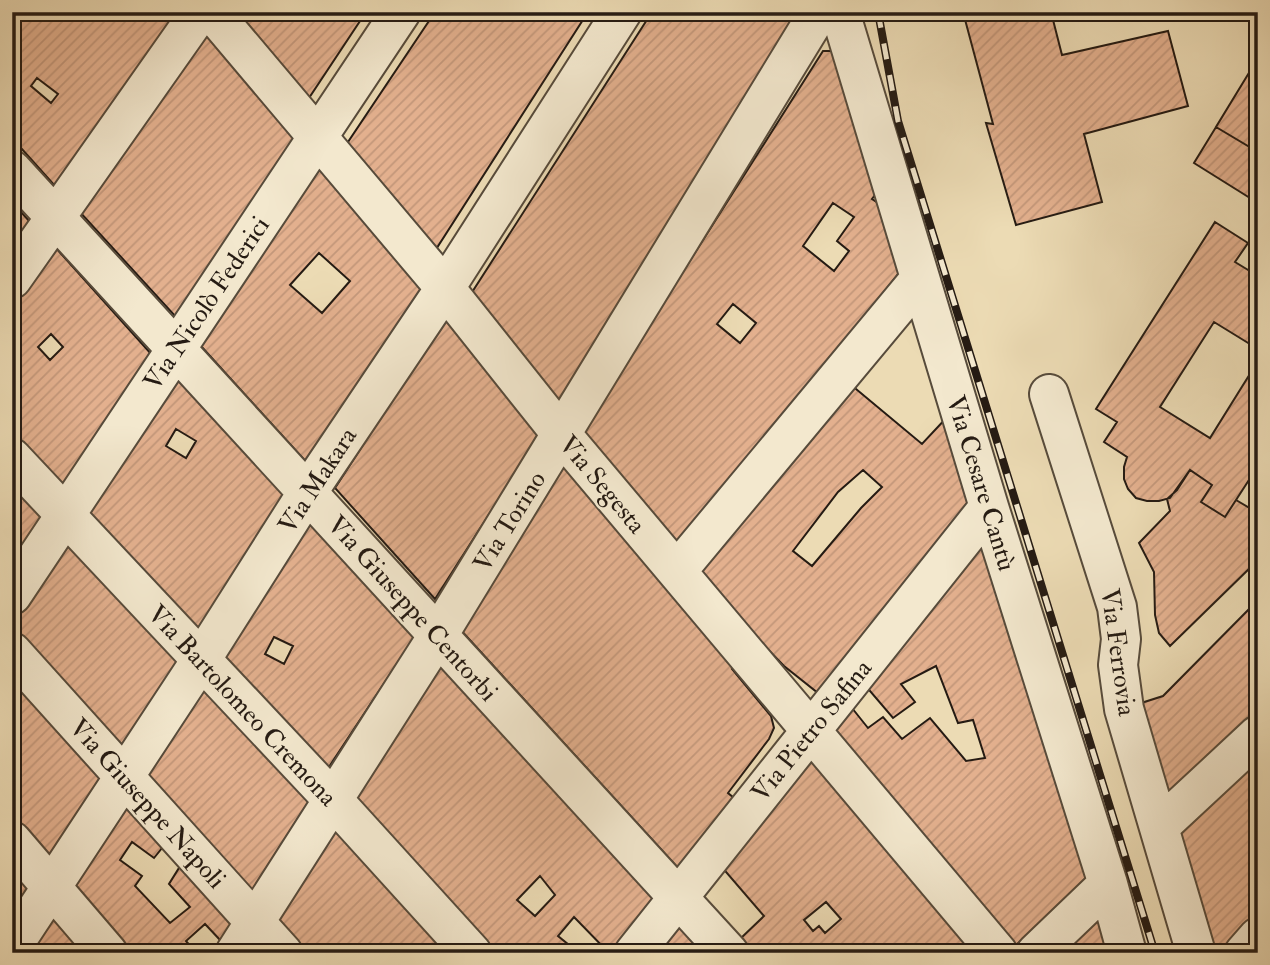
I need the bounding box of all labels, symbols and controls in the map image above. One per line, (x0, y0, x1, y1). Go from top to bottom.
street label: Via Nicolò Federici (137, 211, 277, 397)
street label: Via Cesare Cantù (939, 392, 1023, 575)
street label: Via Makara (272, 421, 364, 540)
street label: Via Segesta (552, 429, 653, 541)
street label: Via Torino (467, 465, 553, 578)
street label: Via Giuseppe Centorbi (320, 509, 504, 709)
street label: Via Ferrovia (1093, 586, 1143, 718)
street label: Via Bartolomeo Cremona (141, 598, 344, 813)
street label: Via Pietro Safina (745, 653, 879, 808)
street label: Via Giuseppe Napoli (62, 712, 232, 896)

